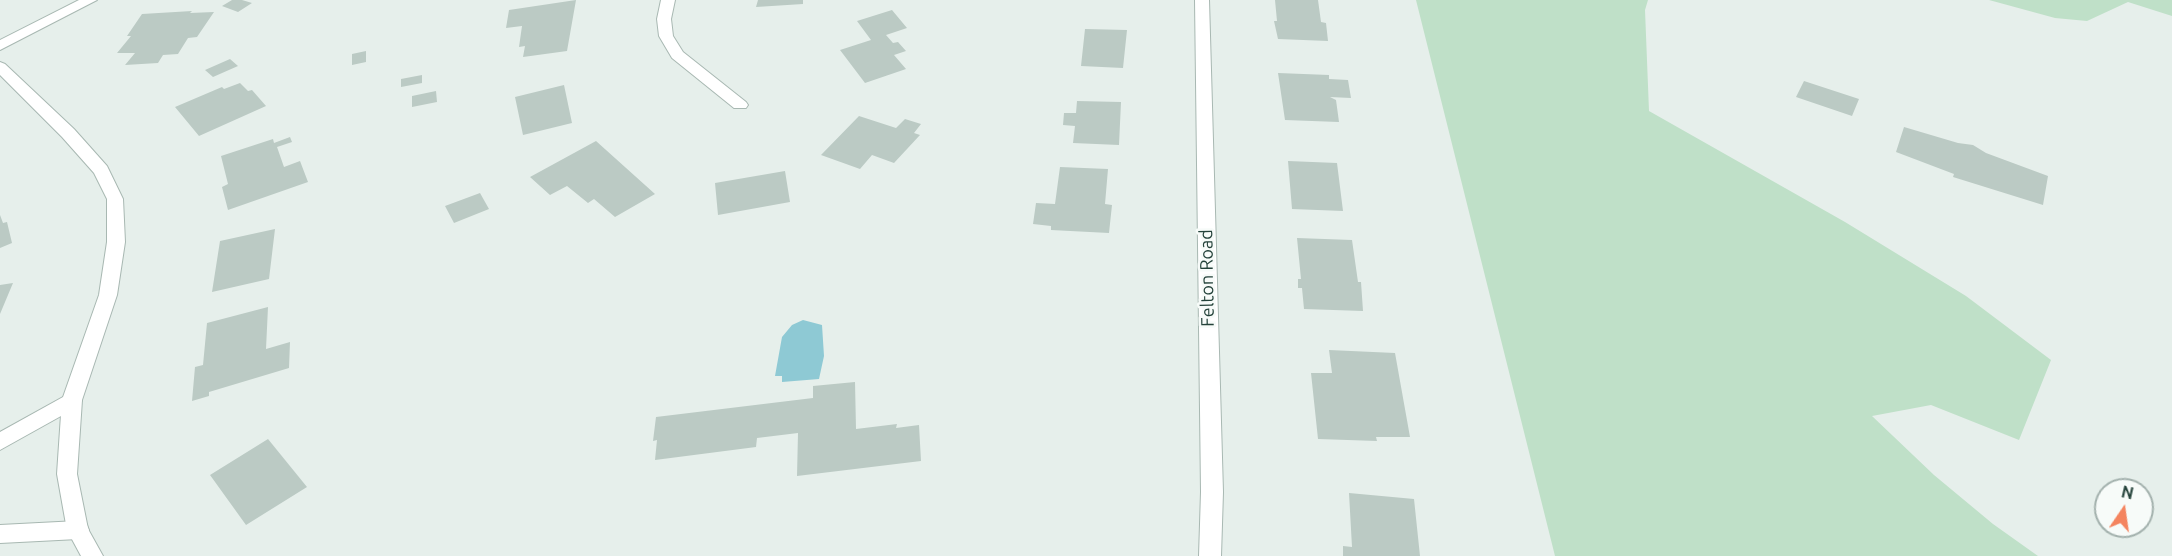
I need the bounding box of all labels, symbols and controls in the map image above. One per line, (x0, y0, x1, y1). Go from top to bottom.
street label: Felton Road (1195, 229, 1219, 327)
north arrow (2094, 478, 2154, 538)
text: N (2120, 482, 2135, 503)

